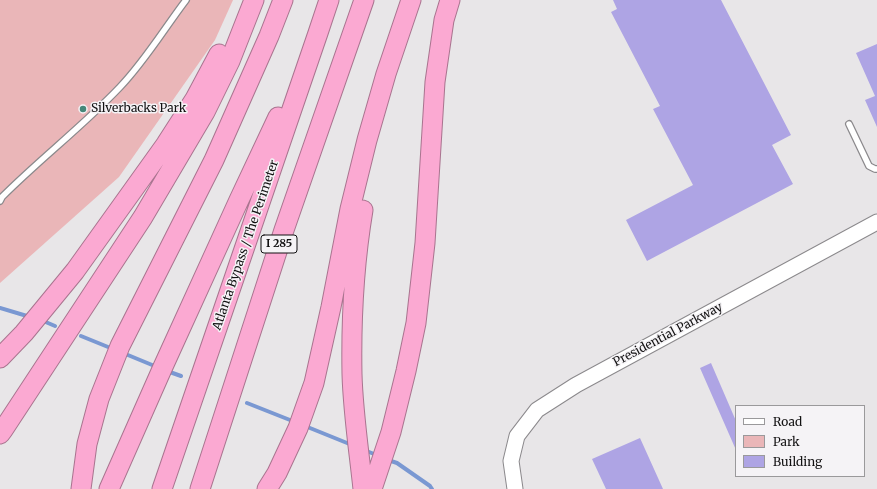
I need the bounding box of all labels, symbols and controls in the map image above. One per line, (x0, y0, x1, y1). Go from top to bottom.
place label: Silverbacks Park (91, 102, 186, 116)
marker: Silverbacks Park (78, 104, 88, 114)
street label: Atlanta Bypass / The Perimeter (210, 158, 282, 332)
road number: I 285 (261, 235, 297, 253)
street label: Presidential Parkway (611, 300, 725, 370)
legend (735, 405, 865, 477)
text: Road (773, 414, 802, 429)
text: Park (773, 434, 800, 449)
text: Building (773, 454, 822, 469)

